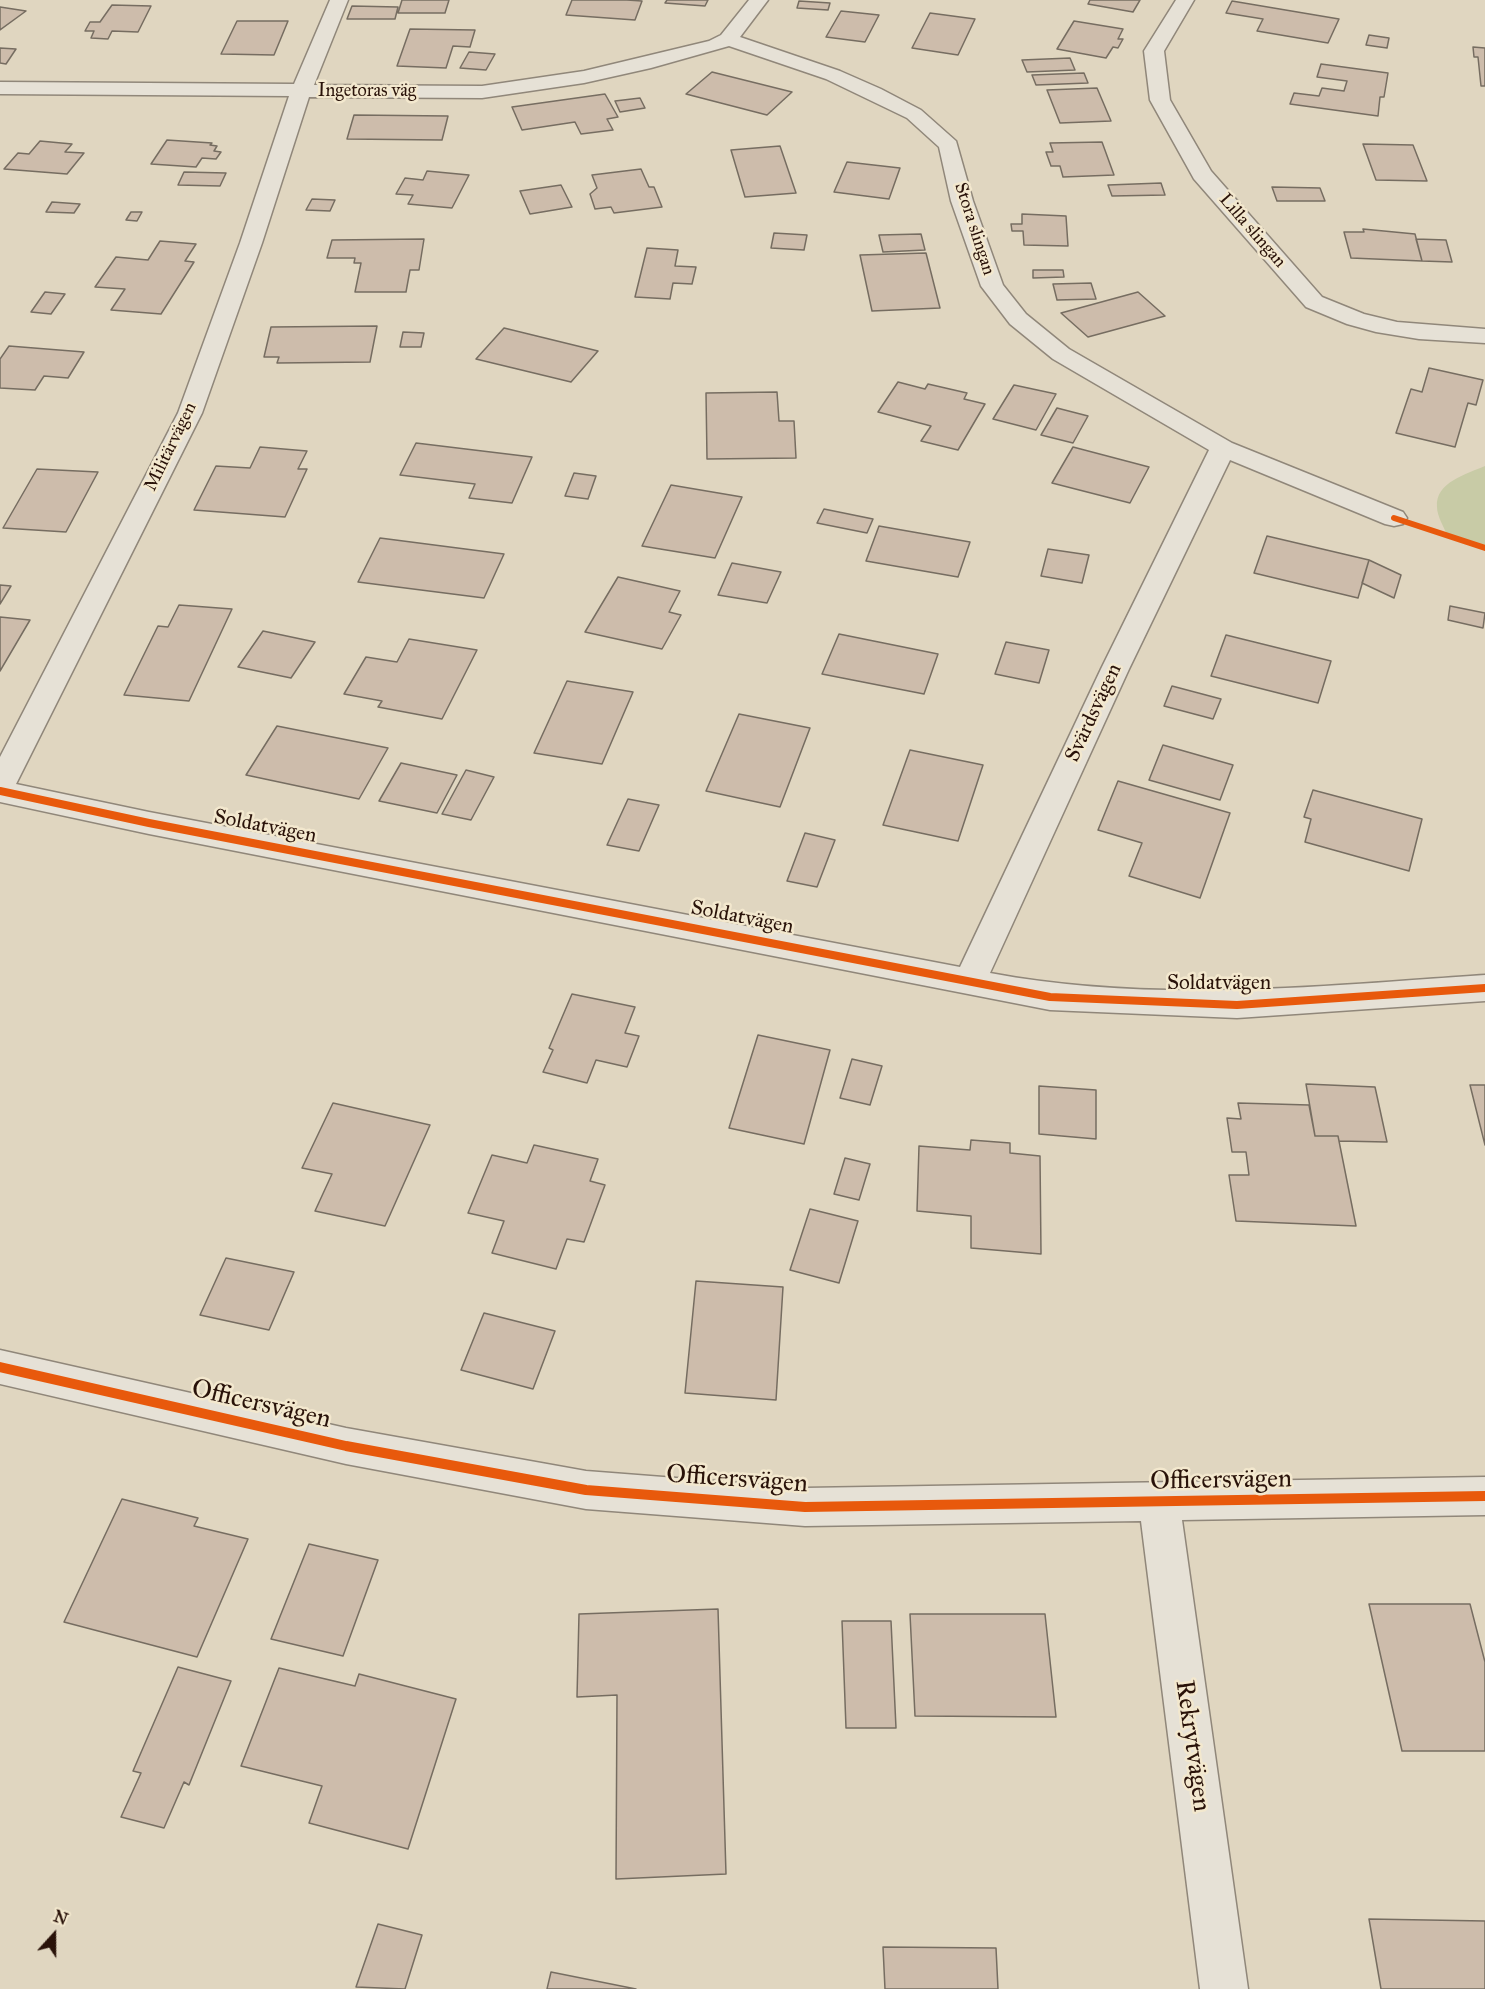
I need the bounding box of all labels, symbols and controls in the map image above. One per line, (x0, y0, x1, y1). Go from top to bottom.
street label: Ingetoras väg (318, 81, 416, 103)
street label: Stora slingan (949, 180, 999, 278)
street label: Lilla slingan (1214, 189, 1290, 273)
street label: Militärvägen (140, 399, 202, 495)
street label: Svärdsvägen (1060, 660, 1128, 766)
street label: Soldatvägen (212, 805, 318, 849)
street label: Soldatvägen (689, 896, 795, 940)
street label: Soldatvägen (1167, 971, 1271, 997)
street label: Officersvägen (188, 1374, 334, 1436)
street label: Officersvägen (665, 1459, 809, 1501)
street label: Officersvägen (1150, 1464, 1292, 1498)
street label: Rekrytvägen (1167, 1678, 1217, 1814)
north arrow (24, 1905, 84, 1965)
text: N (51, 1906, 70, 1929)

